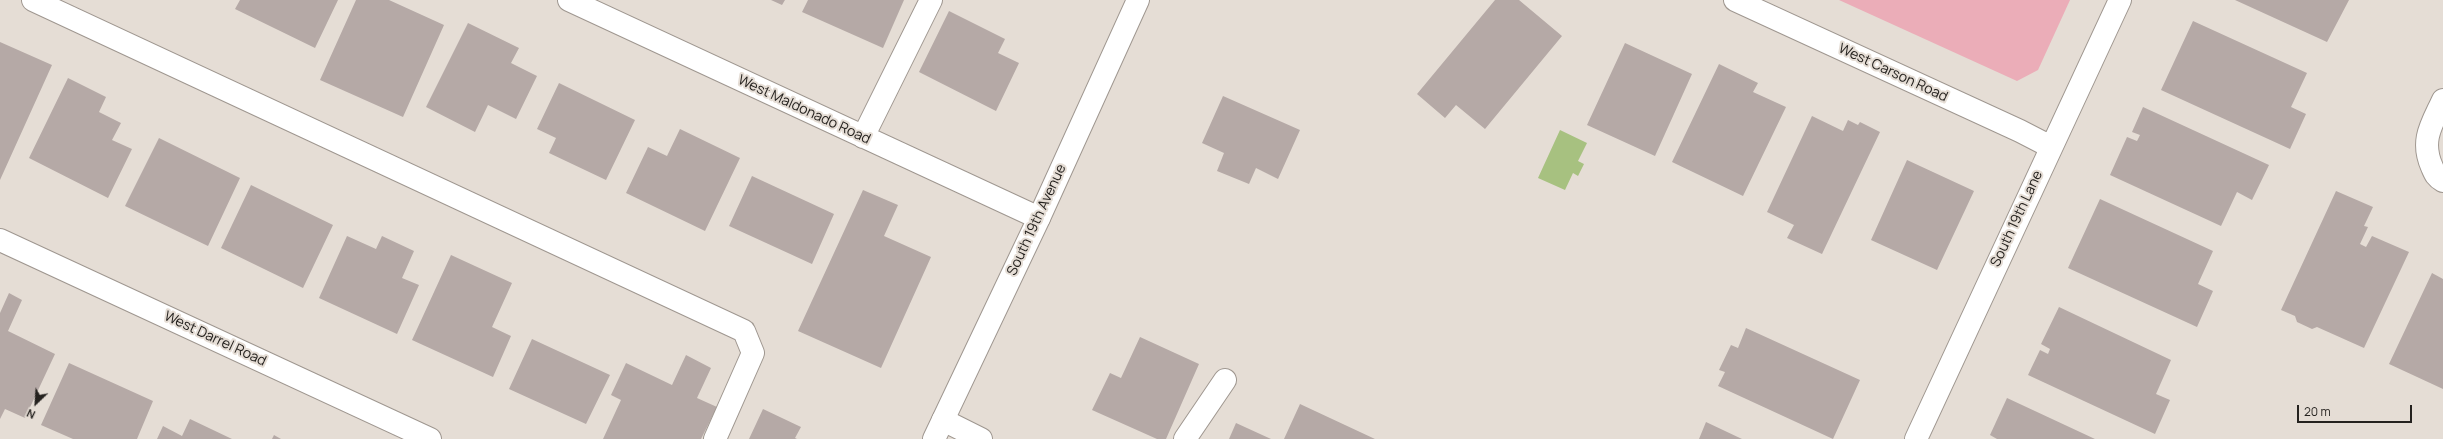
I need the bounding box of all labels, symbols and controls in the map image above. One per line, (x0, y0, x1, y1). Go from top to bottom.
street label: West Carson Road (1836, 40, 1950, 106)
street label: West Maldonado Road (735, 72, 873, 148)
street label: South 19th Avenue (1004, 162, 1070, 278)
street label: South 19th Lane (1987, 168, 2047, 270)
street label: West Darrel Road (161, 308, 269, 370)
north arrow (16, 383, 56, 423)
scale bar (2299, 397, 2414, 423)
text: 20 m (2304, 403, 2331, 420)
text: N (24, 406, 37, 423)

